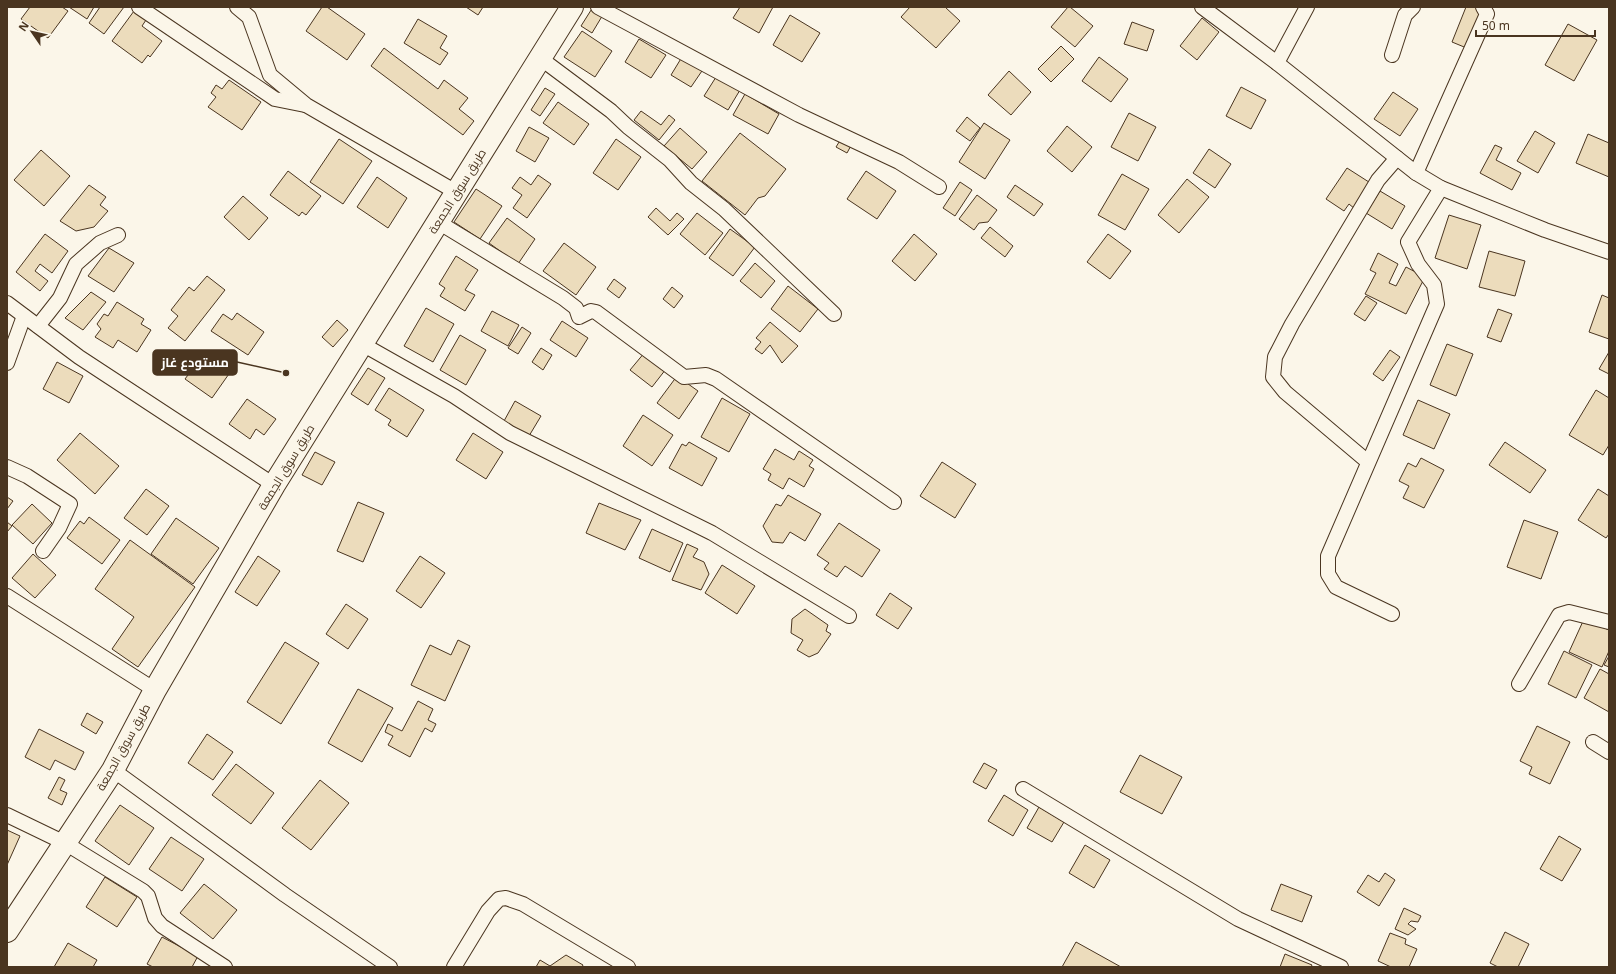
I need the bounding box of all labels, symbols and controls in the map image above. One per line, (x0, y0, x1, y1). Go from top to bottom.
north arrow (12, 12, 52, 52)
scale bar (1476, 12, 1595, 38)
text: 50 m (1482, 17, 1510, 34)
text: N (15, 18, 32, 34)
street label: طريق سوق الجمعة (424, 145, 490, 237)
callout: مستودع غاز (153, 350, 237, 375)
text: مستودع غاز (160, 353, 229, 371)
street label: طريق سوق الجمعة (254, 421, 318, 513)
street label: طريق سوق الجمعة (92, 700, 154, 794)

